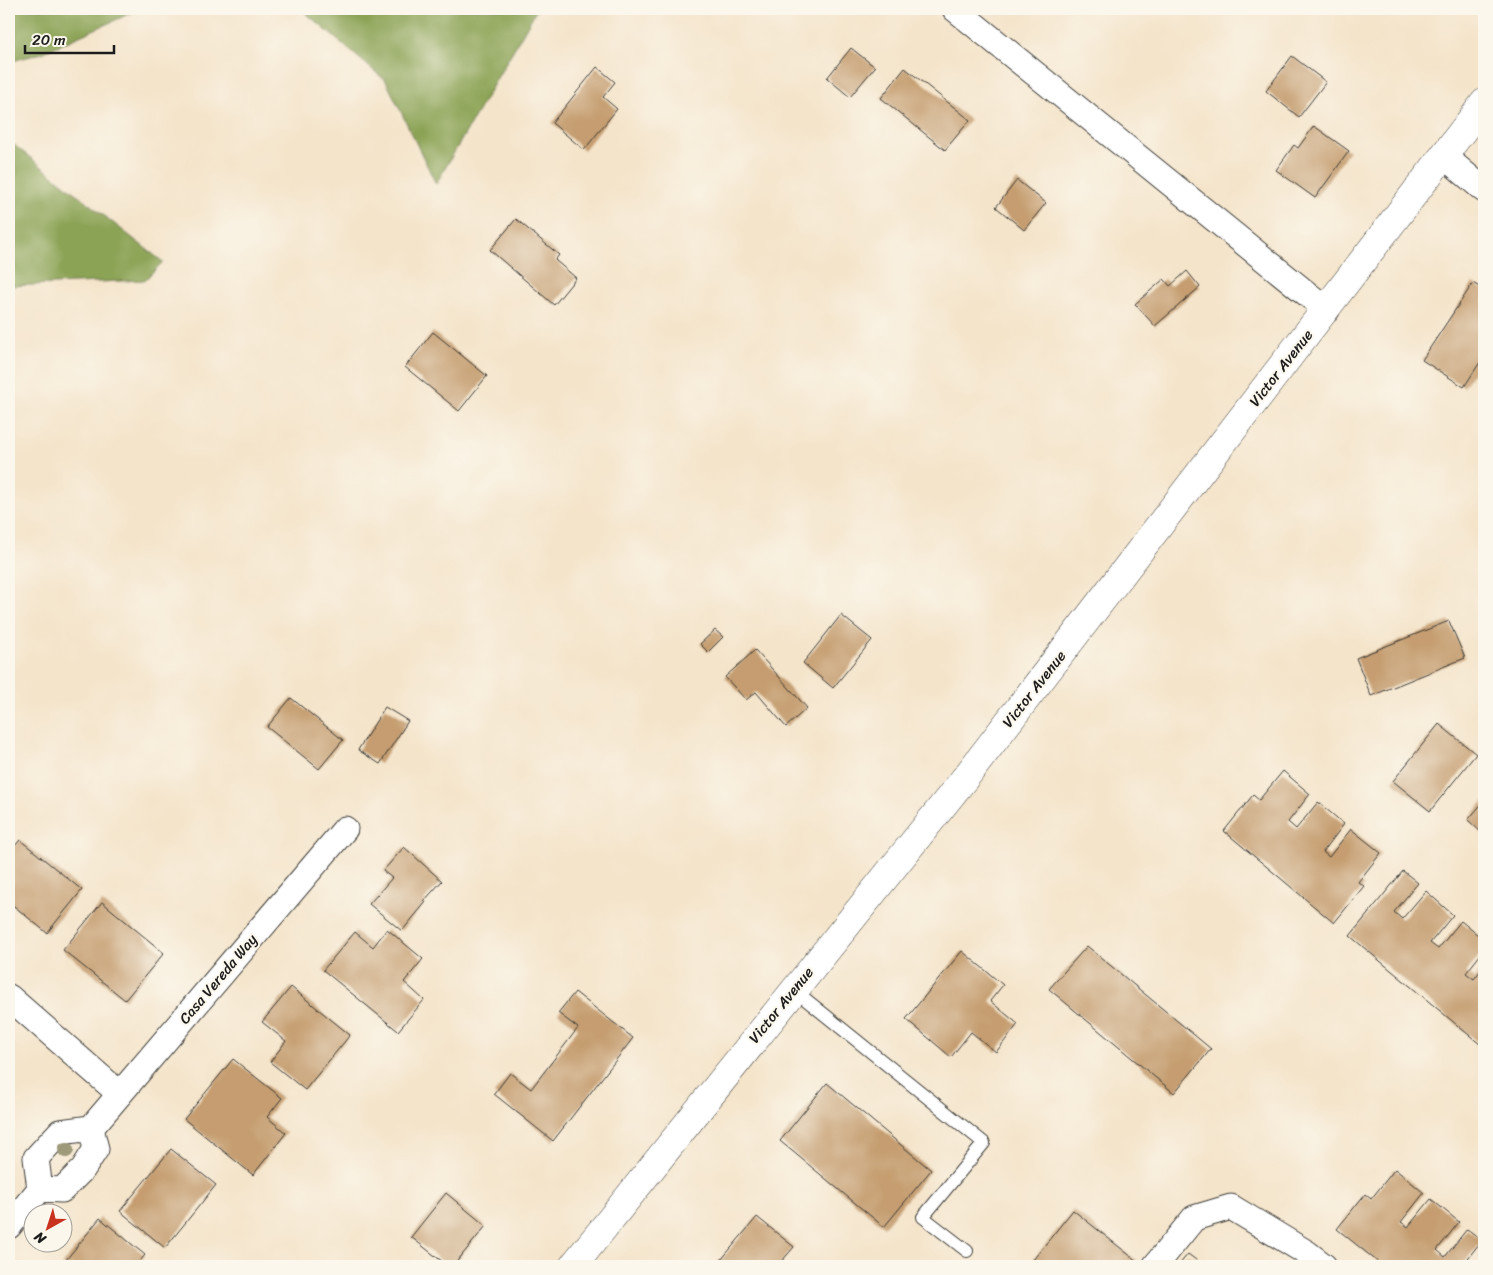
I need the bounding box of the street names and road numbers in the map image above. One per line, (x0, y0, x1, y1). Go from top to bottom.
street label: Victor Avenue (1242, 323, 1320, 413)
street label: Victor Avenue (995, 644, 1073, 734)
street label: Casa Vereda Way (172, 928, 264, 1030)
street label: Victor Avenue (742, 961, 820, 1049)

